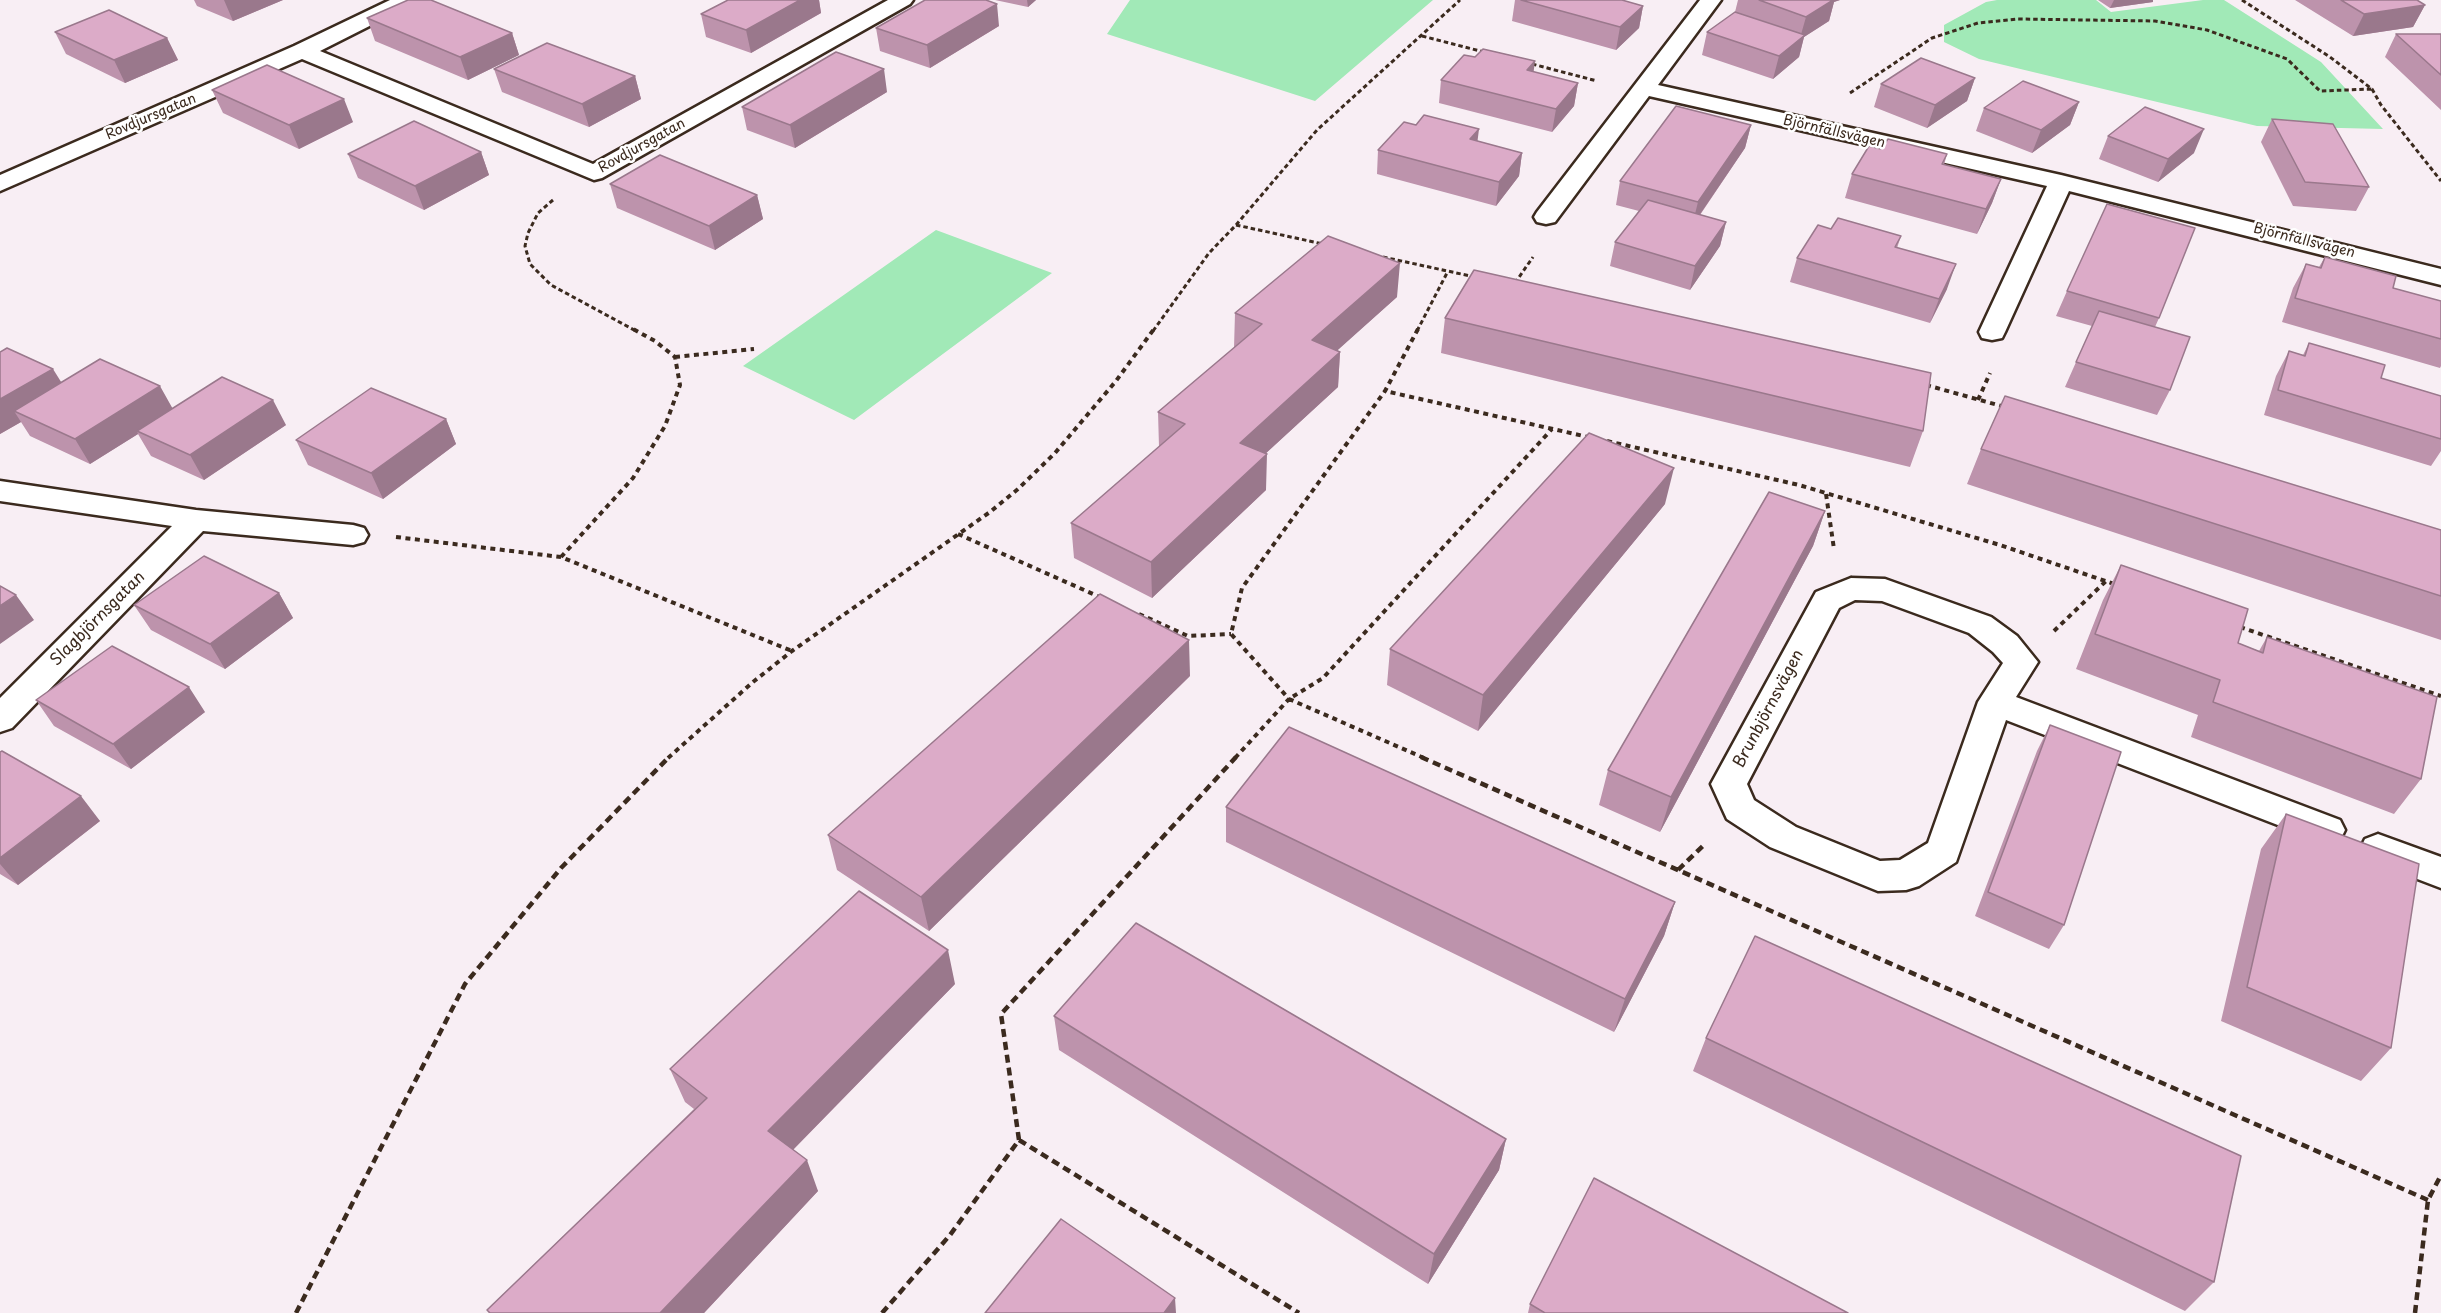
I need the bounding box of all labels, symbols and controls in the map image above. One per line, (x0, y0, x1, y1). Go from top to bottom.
street label: Rovdjursgatan (103, 90, 199, 144)
street label: Björnfällsvägen (1781, 112, 1887, 152)
street label: Rovdjursgatan (596, 115, 688, 177)
street label: Björnfällsvägen (2251, 220, 2357, 262)
street label: Slagbjörnsgatan (47, 568, 149, 670)
street label: Brunbjörnsvägen (1730, 647, 1808, 771)

